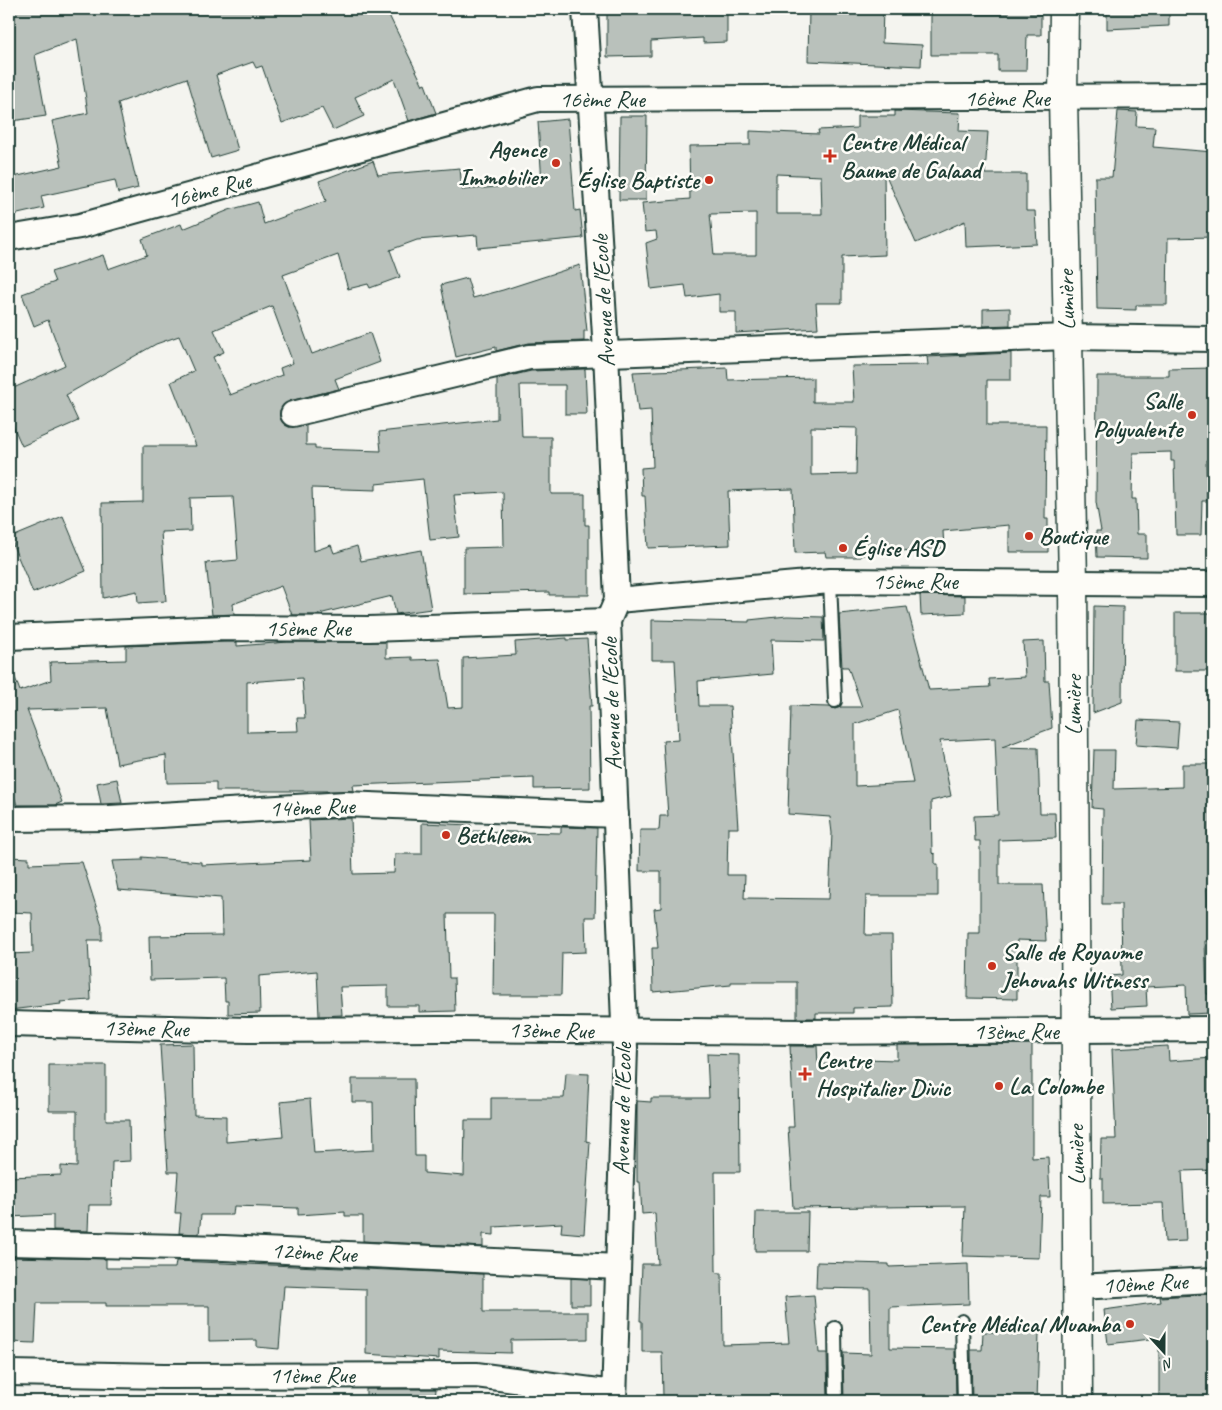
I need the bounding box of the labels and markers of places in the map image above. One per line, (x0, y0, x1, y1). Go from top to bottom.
place label: Centre Médical Baume de Galaad (841, 127, 985, 185)
place label: Agence Immobilier (458, 134, 548, 192)
marker: Centre Médical Baume de Galaad (823, 149, 837, 163)
marker: Agence Immobilier (550, 157, 562, 169)
place label: Église Baptiste (577, 165, 701, 195)
marker: Église Baptiste (703, 174, 715, 186)
place label: Salle Polyvalente (1093, 386, 1184, 444)
marker: Salle Polyvalente (1186, 409, 1198, 421)
place label: Boutique (1039, 521, 1110, 551)
marker: Boutique (1023, 530, 1035, 542)
place label: Église ASD (853, 533, 946, 563)
marker: Église ASD (837, 542, 849, 554)
place label: Bethleem (456, 820, 532, 850)
marker: Bethleem (440, 829, 452, 841)
place label: Salle de Royaume Jehovahs Witness (1000, 937, 1150, 995)
marker: Salle de Royaume Jehovahs Witness (986, 960, 998, 972)
place label: Centre Hospitalier Divic (816, 1045, 952, 1103)
marker: Centre Hospitalier Divic (798, 1067, 812, 1081)
place label: La Colombe (1009, 1071, 1105, 1101)
marker: La Colombe (993, 1080, 1005, 1092)
place label: Centre Médical Muamba (920, 1309, 1122, 1339)
marker: Centre Médical Muamba (1124, 1318, 1136, 1330)

